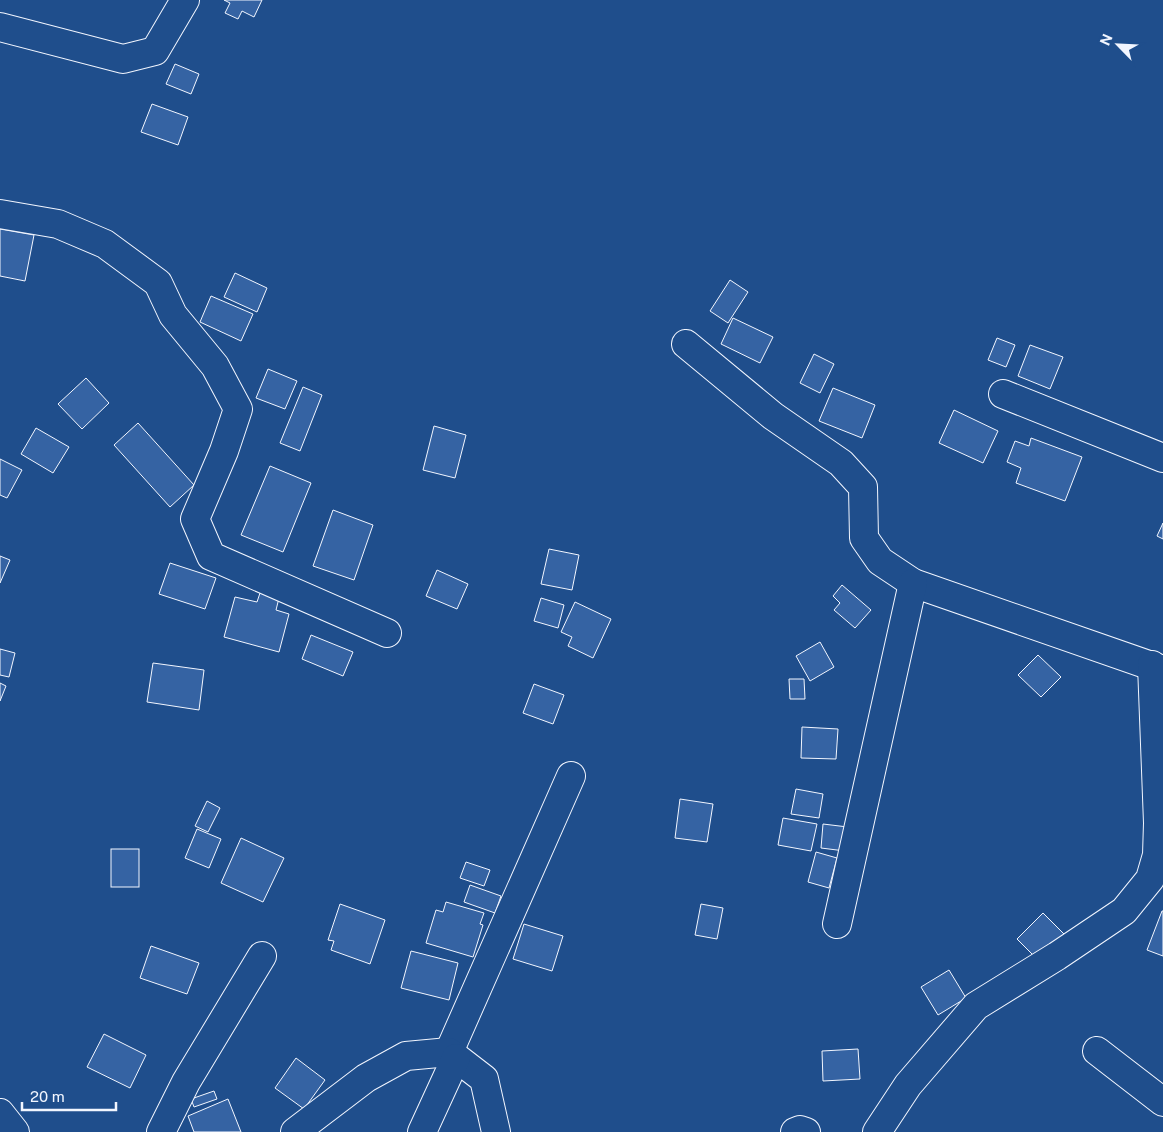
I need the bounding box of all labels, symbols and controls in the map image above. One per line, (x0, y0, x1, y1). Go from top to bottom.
north arrow (1093, 20, 1143, 70)
text: N (1097, 31, 1116, 48)
scale bar (22, 1080, 116, 1112)
text: 20 m (30, 1088, 65, 1105)

